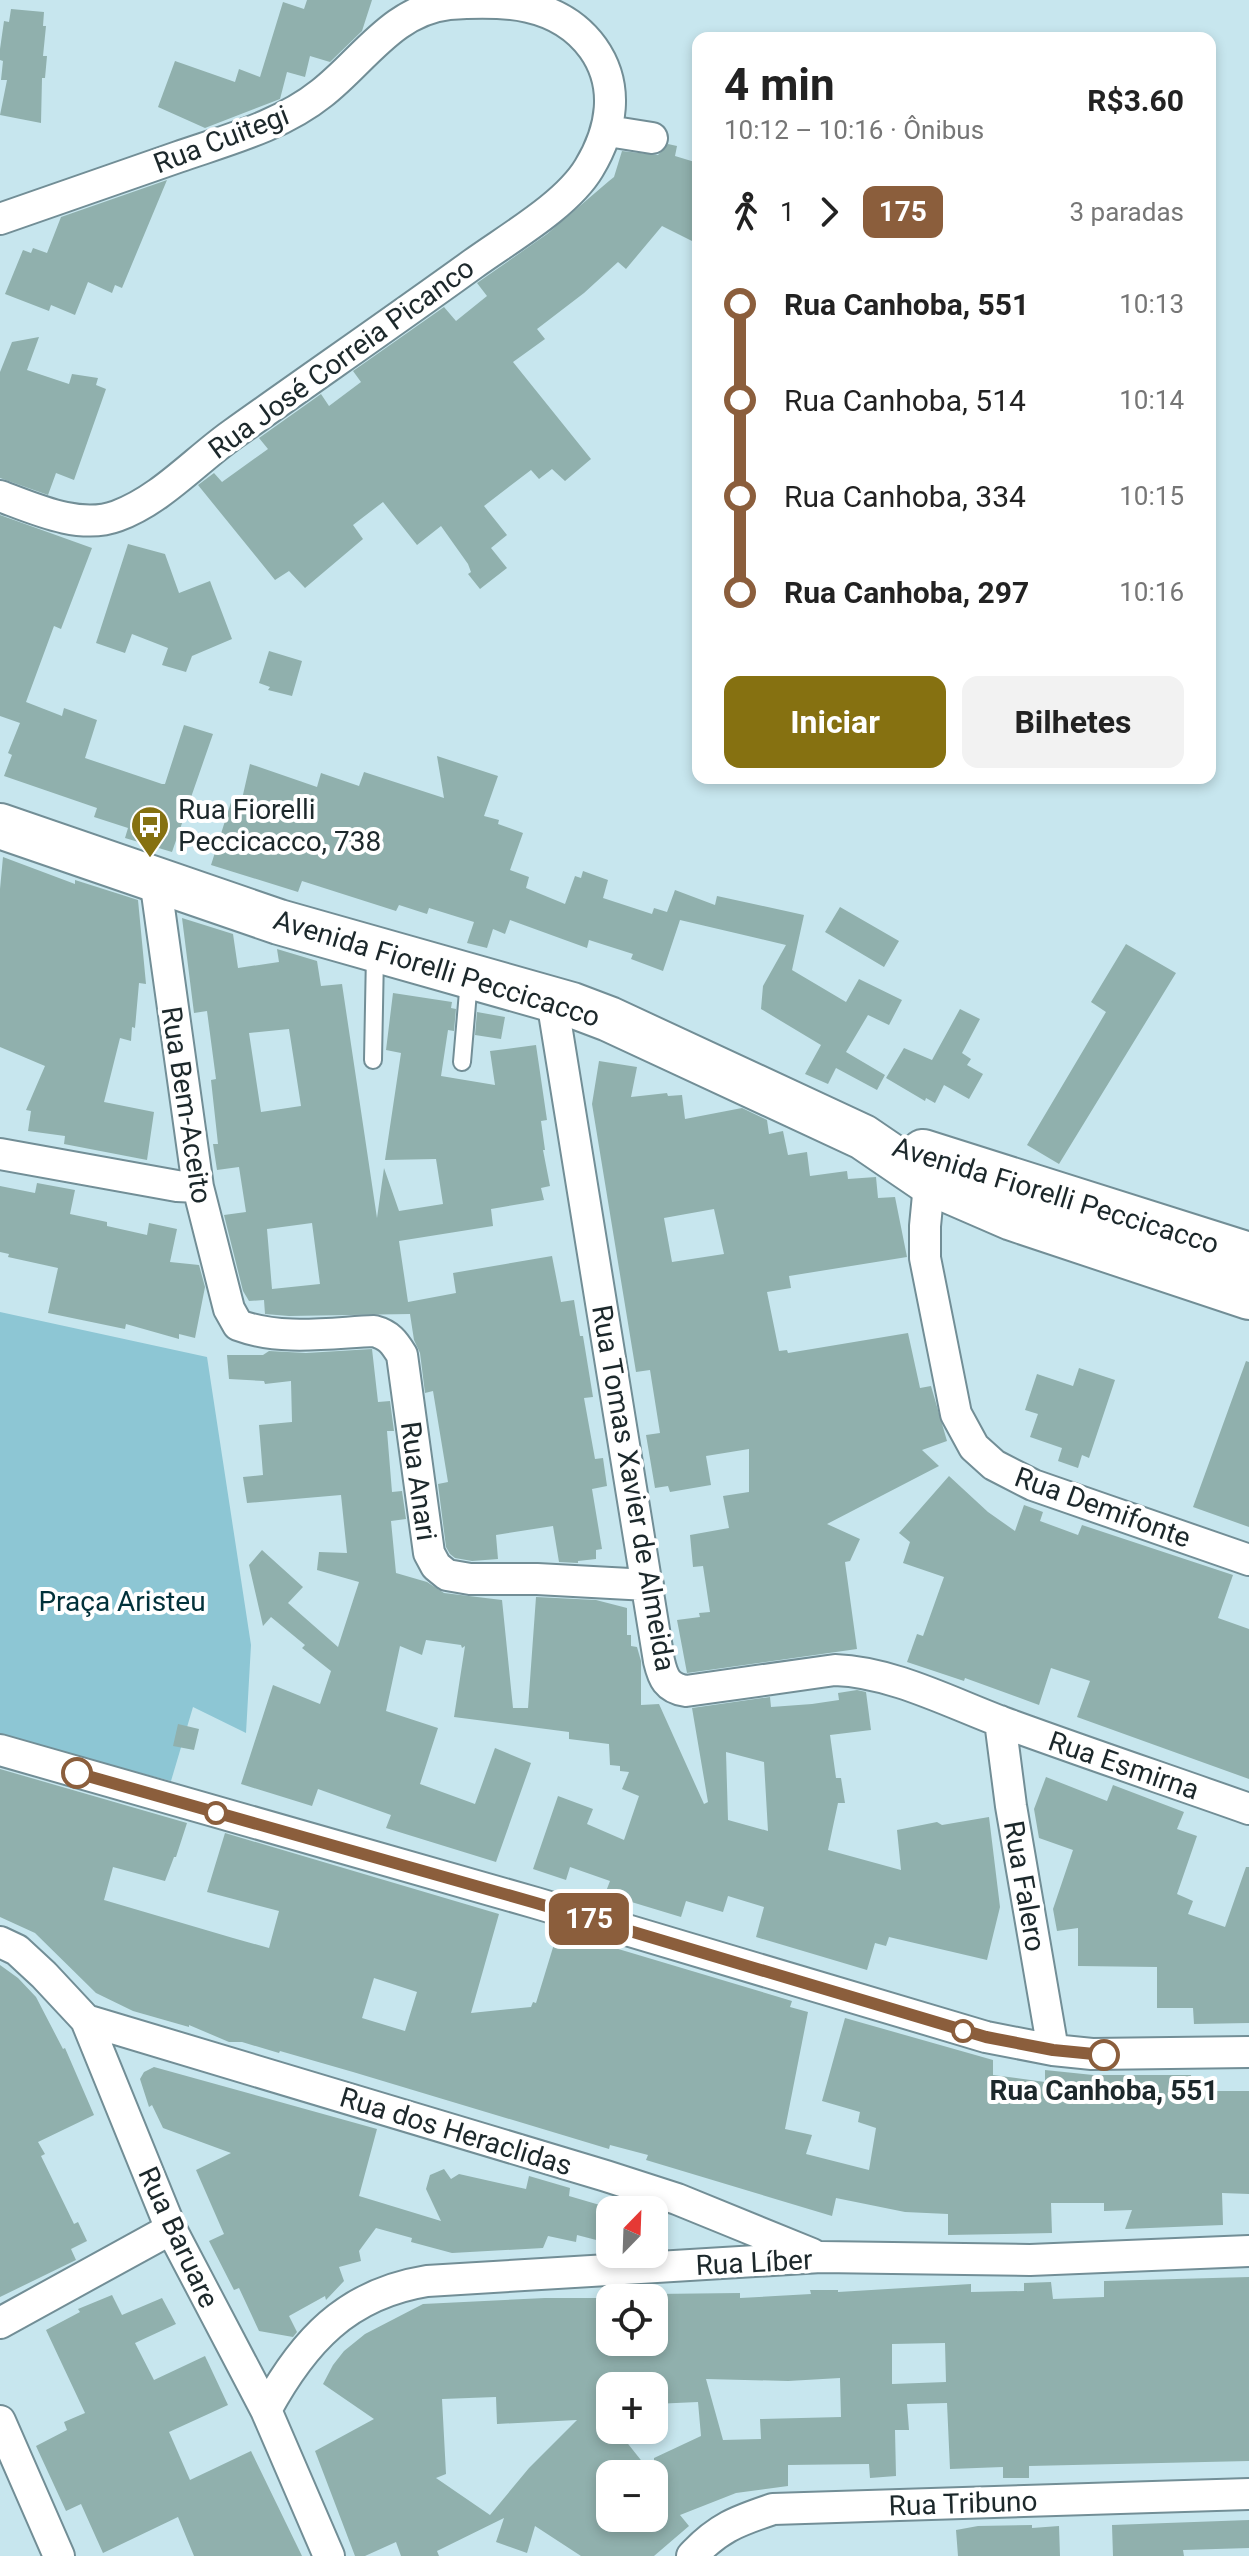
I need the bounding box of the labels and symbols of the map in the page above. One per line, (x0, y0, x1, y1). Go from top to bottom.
street label: Rua Cuitegi (149, 99, 293, 180)
street label: Rua José Correia Picanco (202, 251, 480, 466)
place label: Rua Fiorelli Peccicacco, 738 (178, 793, 381, 858)
bus stop icon: Rua Fiorelli Peccicacco, 738 (129, 804, 171, 859)
street label: Avenida Fiorelli Peccicacco (270, 903, 604, 1034)
street label: Rua Bem-Aceito (155, 1004, 218, 1206)
street label: Avenida Fiorelli Peccicacco (889, 1130, 1223, 1261)
street label: Rua Tomas Xavier de Almeida (585, 1303, 682, 1674)
street label: Rua Anari (394, 1419, 443, 1543)
street label: Rua Demifonte (1010, 1460, 1195, 1555)
park label: Praça Aristeu (38, 1585, 206, 1618)
street label: Rua Esmirna (1044, 1724, 1203, 1807)
unlabelled marker (62, 1758, 92, 1788)
unlabelled marker (205, 1802, 227, 1824)
street label: Rua Falero (997, 1818, 1052, 1954)
line badge: 175 (543, 1893, 635, 1945)
unlabelled marker (952, 2020, 974, 2042)
marker: Rua Canhoba, 551 (1089, 2040, 1119, 2070)
place label: Rua Canhoba, 551 (990, 2074, 1218, 2107)
street label: Rua dos Heraclidas (336, 2081, 576, 2182)
street label: Rua Baruare (132, 2161, 226, 2313)
north arrow (596, 2196, 668, 2268)
street label: Rua Líber (695, 2243, 814, 2282)
street label: Rua Tribuno (888, 2484, 1038, 2523)

